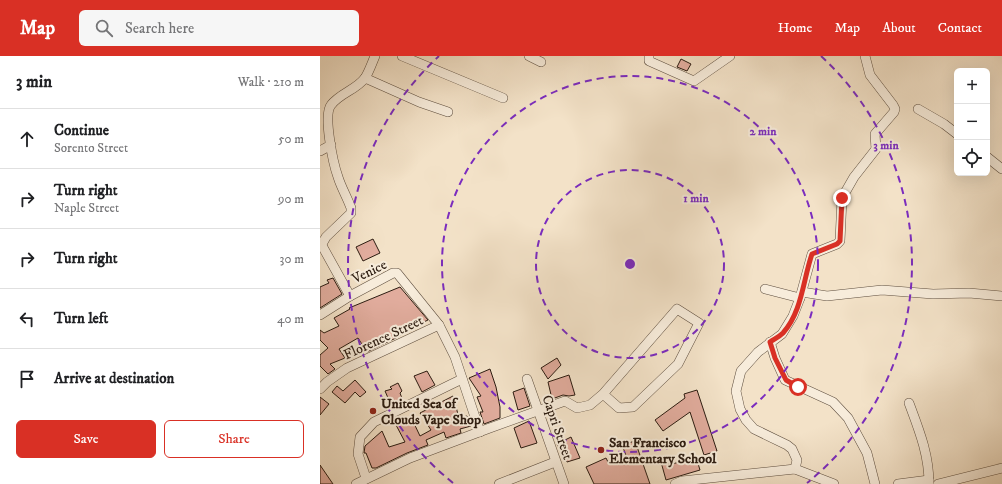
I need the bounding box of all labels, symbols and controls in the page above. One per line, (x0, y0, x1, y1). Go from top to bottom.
search box (79, 10, 359, 46)
text: Map (20, 17, 55, 40)
icon: search (93, 17, 115, 39)
text: Search here (125, 19, 194, 38)
text: Home (778, 19, 812, 37)
text: Map (834, 19, 860, 37)
text: About (882, 19, 916, 37)
text: Contact (938, 19, 982, 37)
map controls (954, 68, 990, 176)
button: + (954, 68, 990, 104)
text: 3 min (16, 71, 52, 93)
text: Walk · 210 m (238, 74, 304, 90)
button: − (954, 104, 990, 140)
text: Continue (54, 121, 109, 140)
text: 2 min (750, 124, 777, 139)
icon: ahead (16, 128, 38, 150)
text: 50 m (278, 131, 304, 147)
text: 3 min (873, 138, 899, 153)
text: Sorento Street (54, 140, 128, 156)
button: locate (954, 140, 990, 176)
text: Turn right (54, 181, 117, 200)
icon: right (16, 188, 38, 210)
route end (833, 189, 851, 207)
text: 90 m (278, 191, 304, 207)
text: 1 min (683, 191, 709, 206)
text: Naple Street (54, 200, 119, 216)
icon: right (16, 248, 38, 270)
text: Turn right (54, 249, 117, 268)
text: 30 m (280, 251, 304, 267)
street label: Venice (348, 256, 390, 288)
centre of rings (623, 257, 637, 271)
icon: left (16, 308, 38, 330)
text: Turn left (54, 309, 108, 328)
text: 40 m (277, 311, 304, 327)
street label: Florence Street (341, 311, 427, 364)
icon: arrive (16, 368, 38, 390)
text: Arrive at destination (54, 369, 174, 388)
route start (789, 378, 807, 396)
street label: Capri Street (538, 393, 577, 462)
place label: United Sea of Clouds Vape Shop (381, 395, 481, 429)
marker: United Sea of Clouds Vape Shop (368, 406, 378, 416)
button: Save (16, 420, 156, 458)
button: Share (164, 420, 304, 458)
place label: San Francisco Elementary School (609, 434, 717, 468)
marker: San Francisco Elementary School (596, 445, 606, 455)

